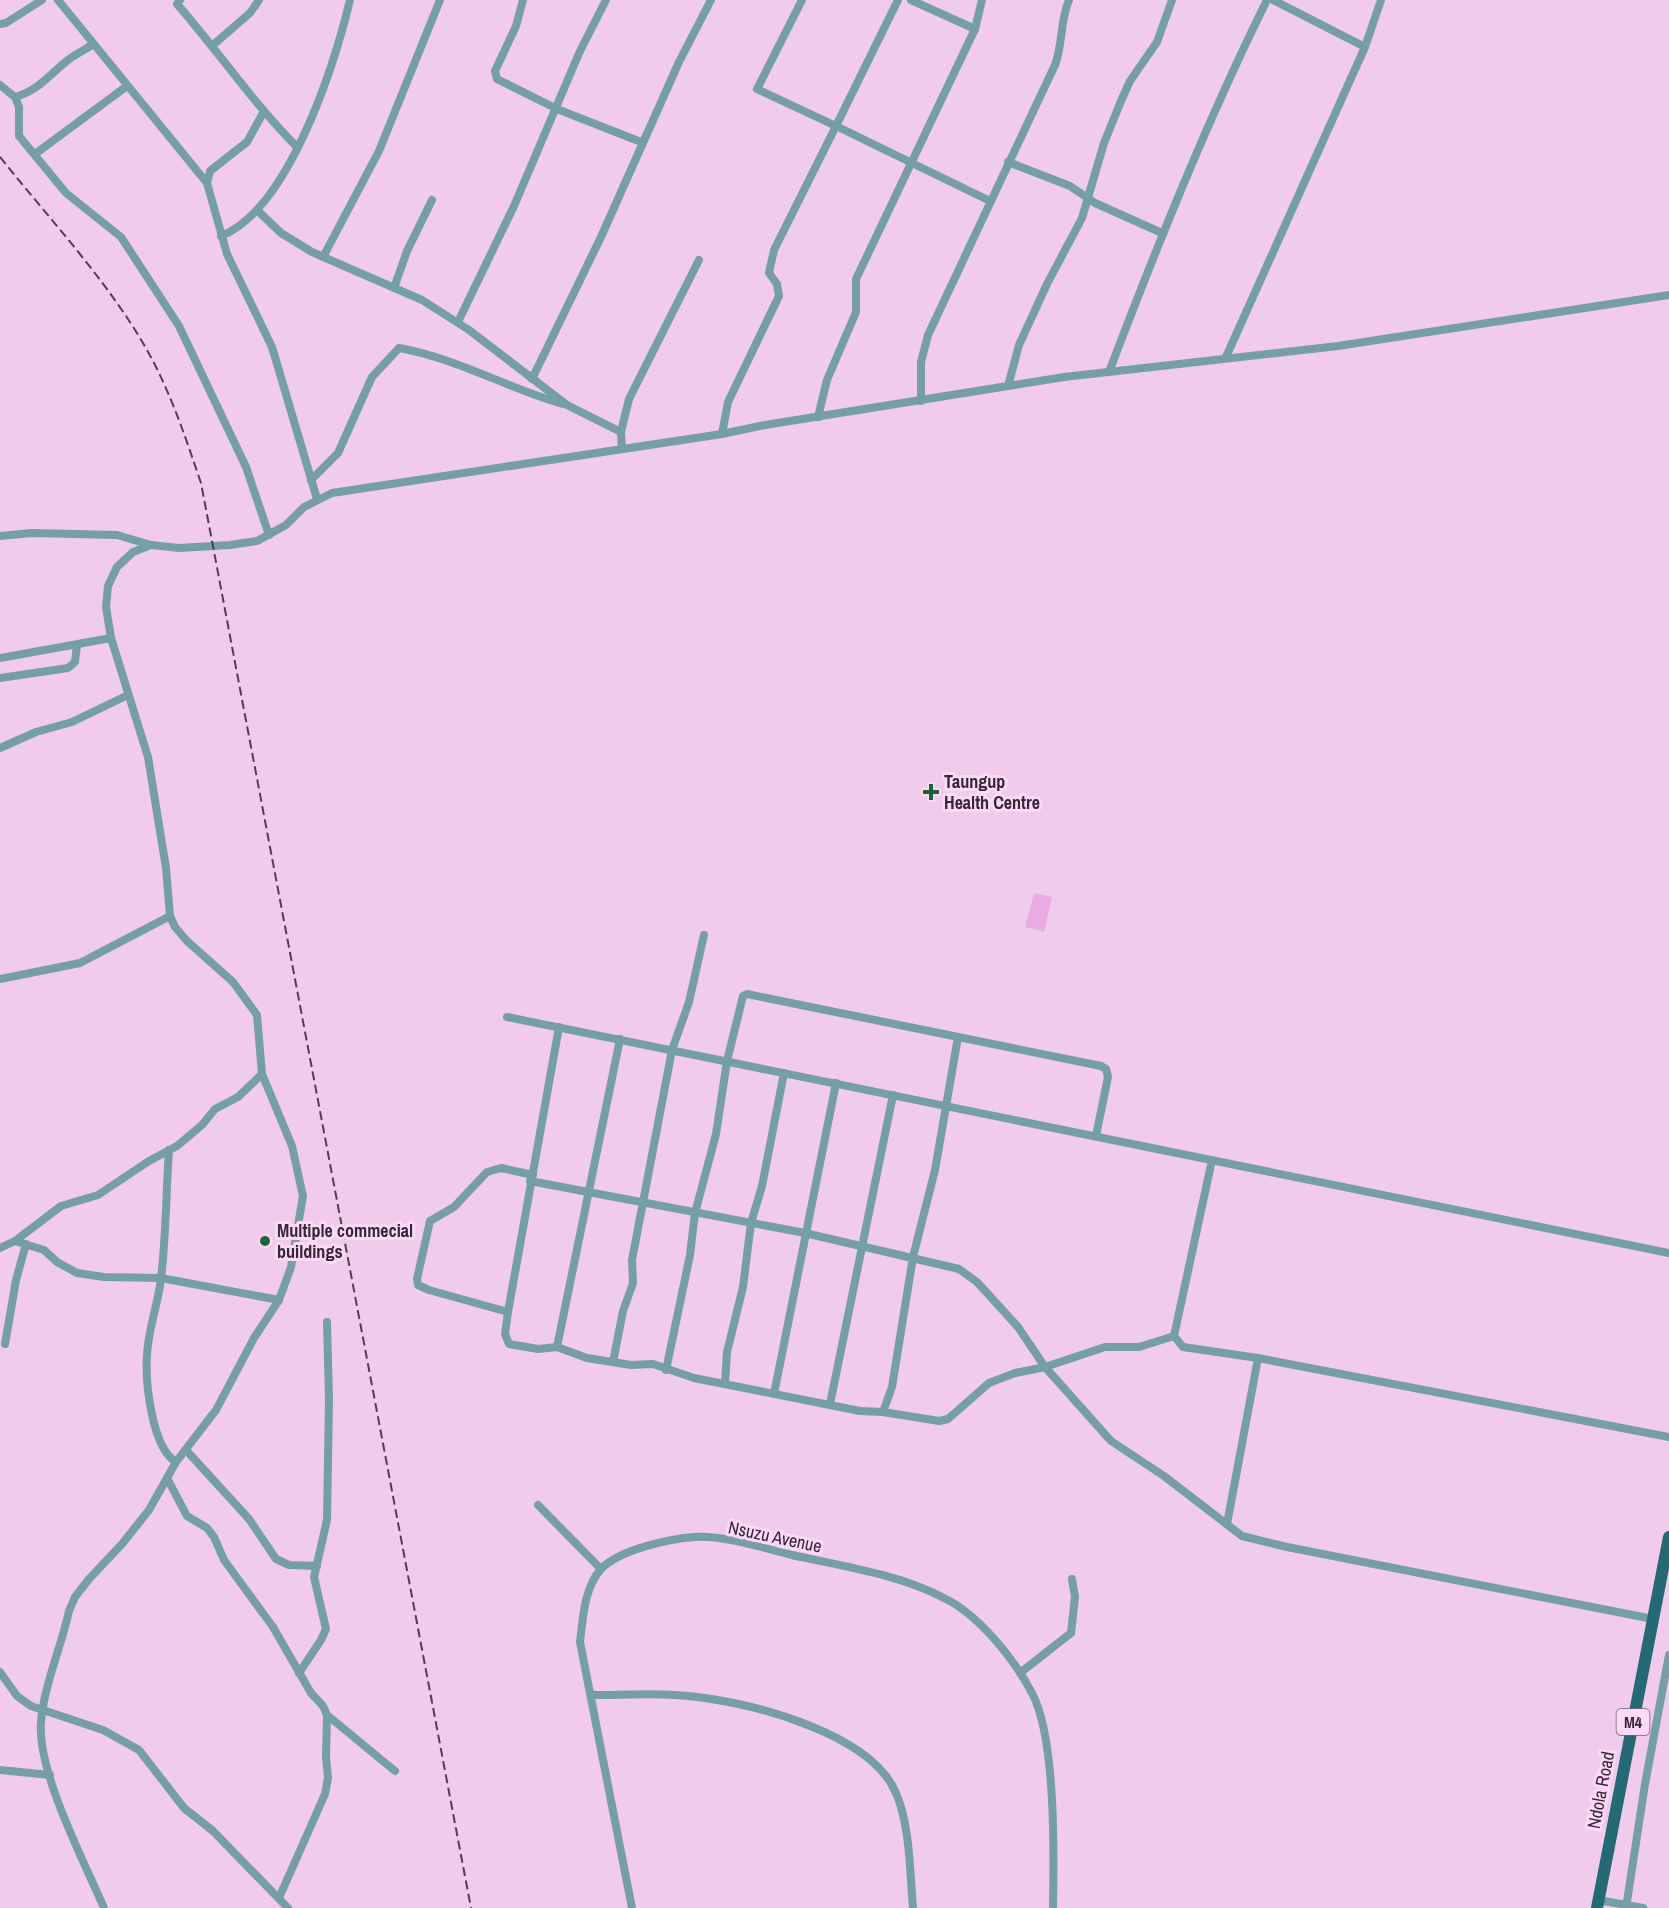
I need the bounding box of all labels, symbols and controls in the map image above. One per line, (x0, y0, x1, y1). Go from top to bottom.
place label: Taungup Health Centre (944, 769, 1040, 815)
marker: Taungup Health Centre (922, 783, 940, 801)
place label: Multiple commecial buildings (277, 1218, 413, 1264)
marker: Multiple commecial buildings (258, 1234, 272, 1248)
street label: Nsuzu Avenue (726, 1514, 824, 1559)
road number: M4 (1616, 1709, 1650, 1735)
street label: Ndola Road (1581, 1749, 1620, 1831)

